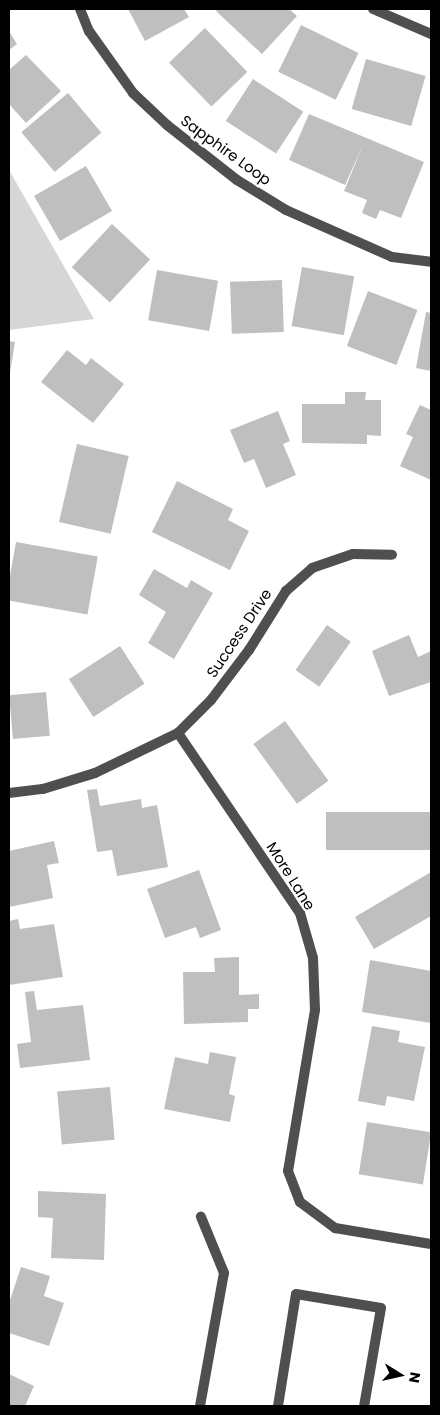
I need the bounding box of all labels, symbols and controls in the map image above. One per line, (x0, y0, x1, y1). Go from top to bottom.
street label: Sapphire Loop (177, 111, 275, 189)
street label: Success Drive (203, 585, 275, 681)
street label: More Lane (263, 839, 319, 913)
north arrow (375, 1350, 425, 1400)
text: N (404, 1371, 426, 1385)

